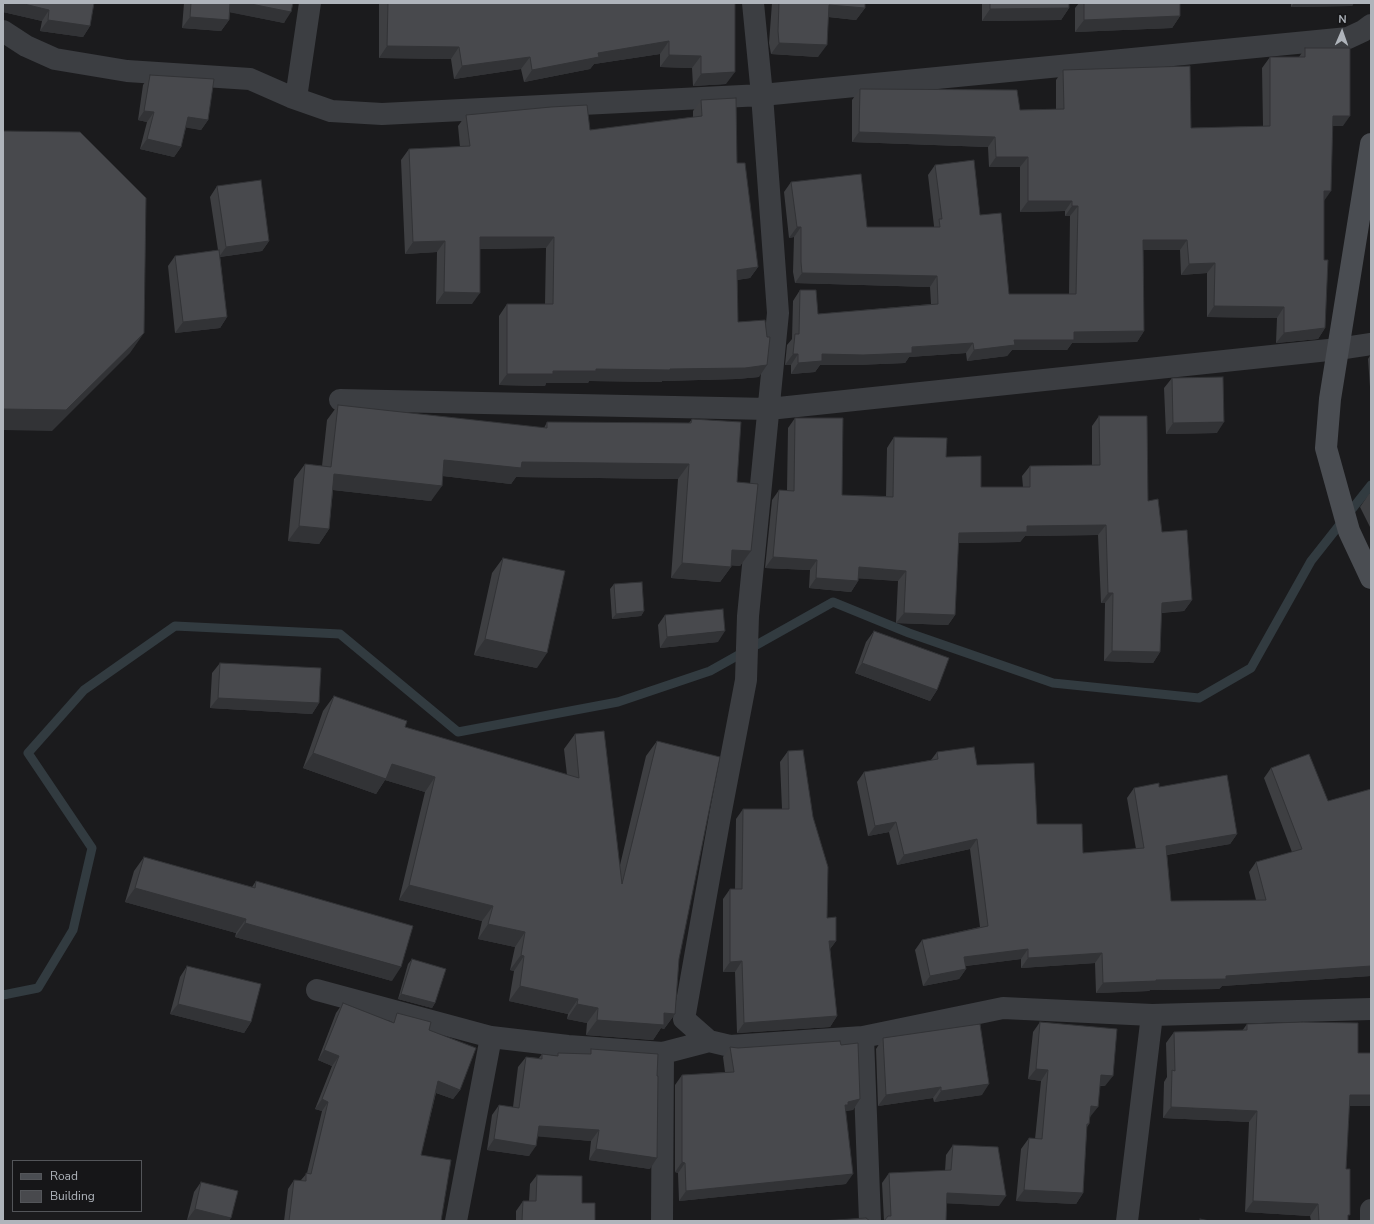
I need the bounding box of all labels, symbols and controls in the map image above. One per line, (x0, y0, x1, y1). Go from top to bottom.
north arrow (1322, 12, 1362, 52)
text: N (1338, 12, 1347, 27)
legend (12, 1160, 142, 1212)
text: Road (50, 1168, 78, 1184)
text: Building (50, 1188, 95, 1204)

